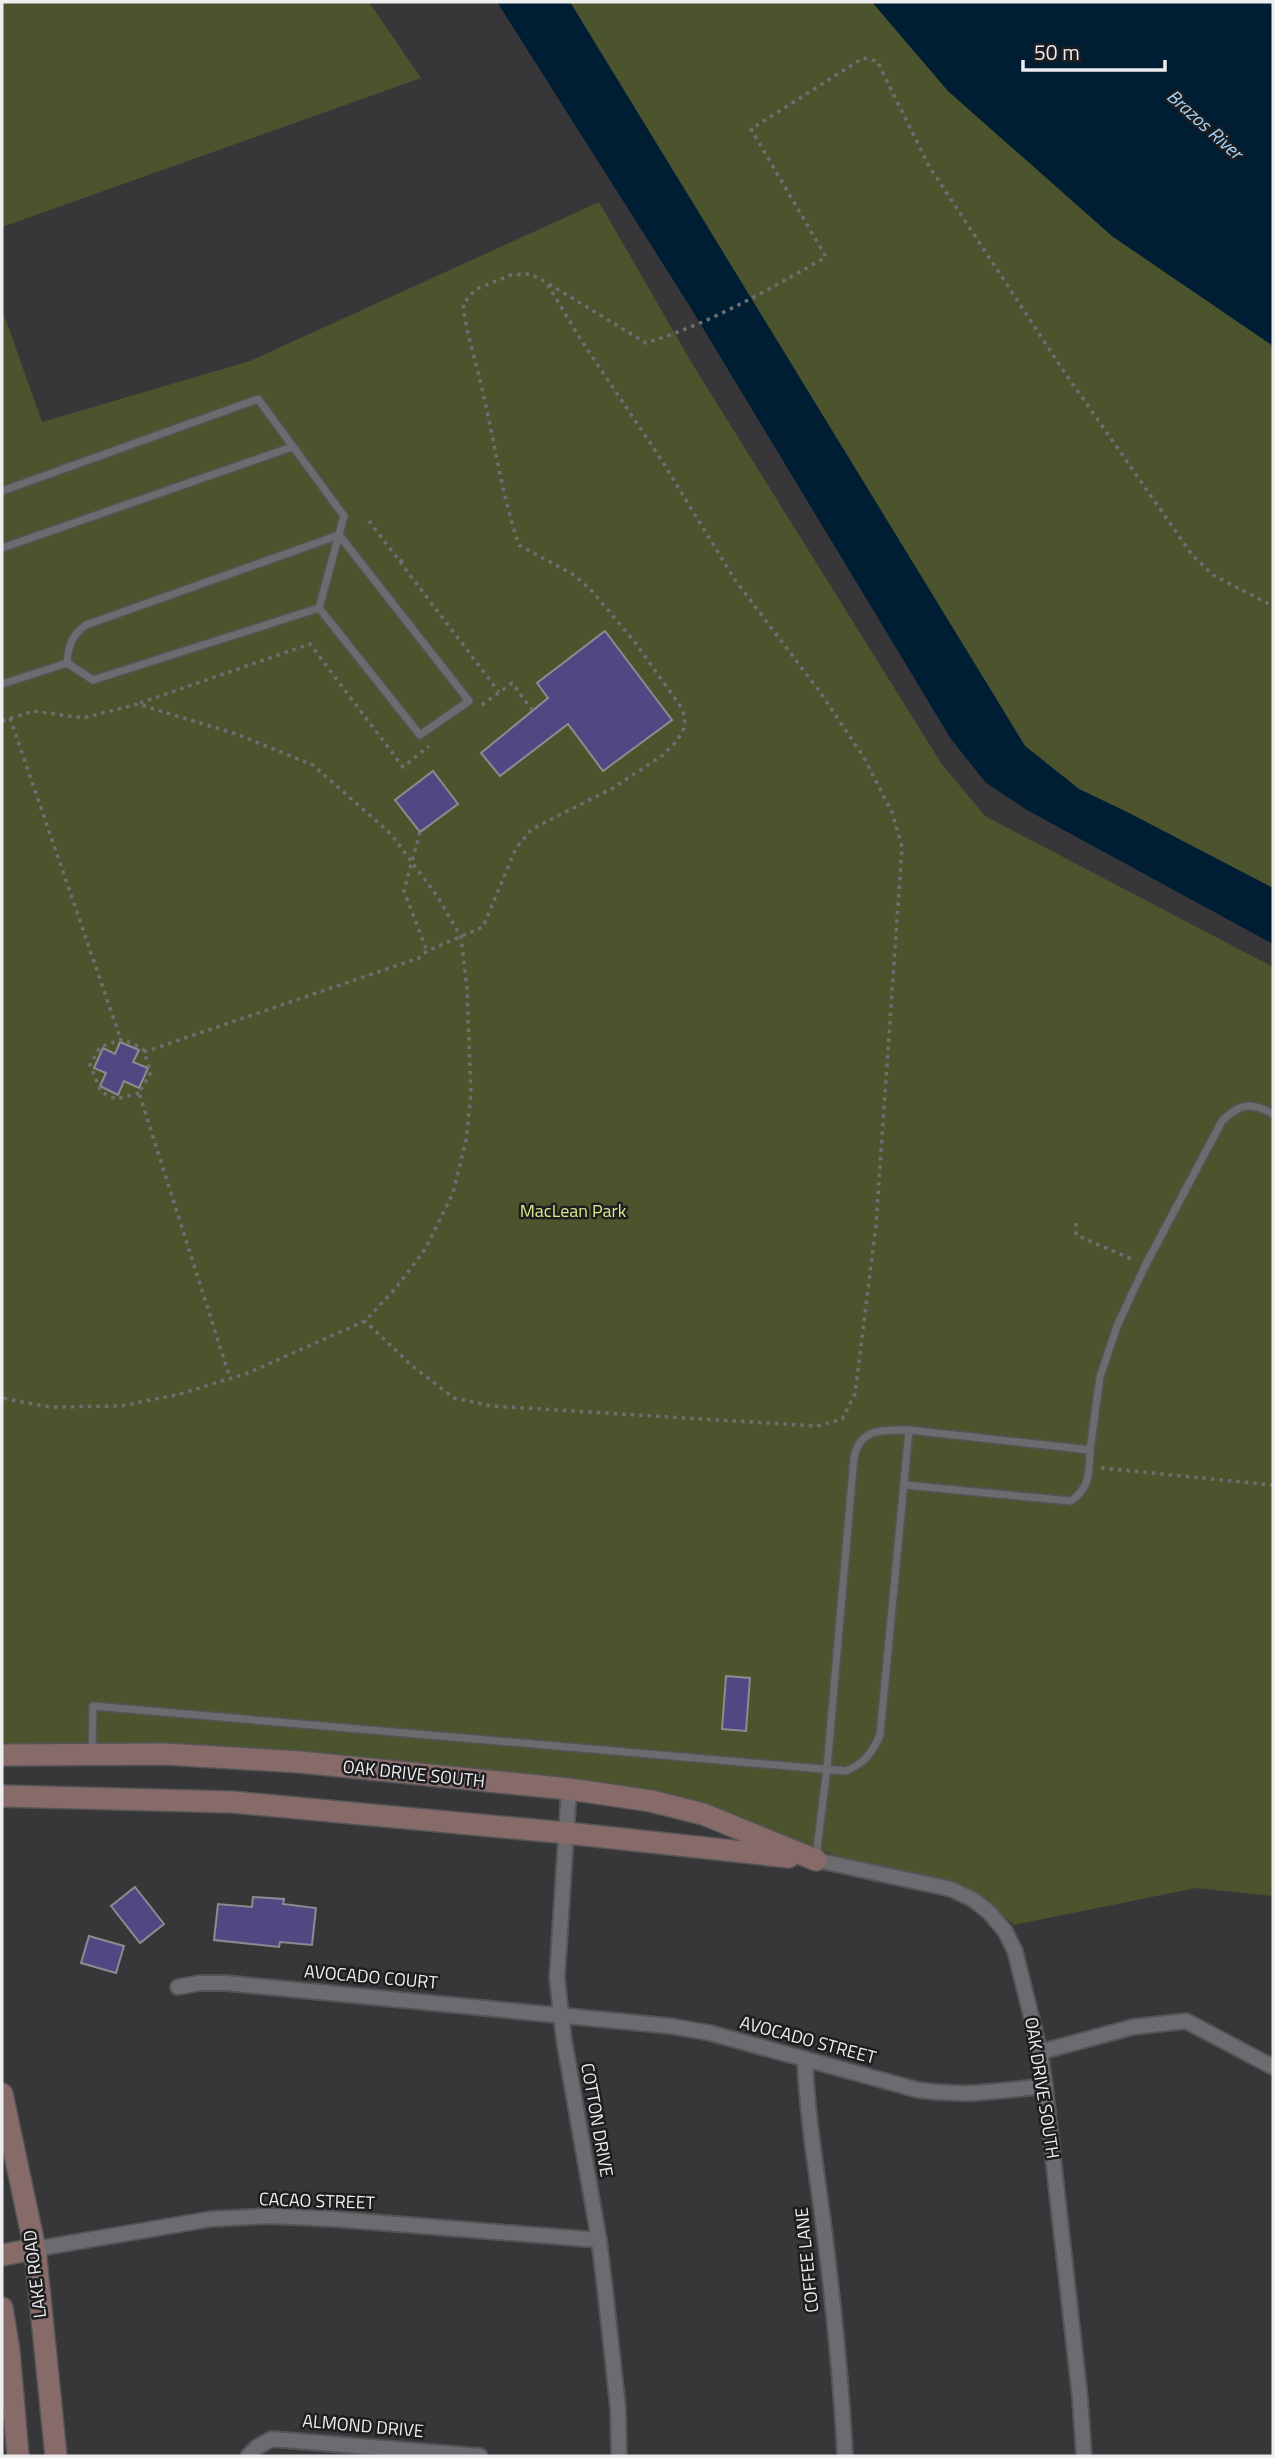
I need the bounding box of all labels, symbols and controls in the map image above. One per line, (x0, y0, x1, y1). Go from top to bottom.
scale bar (1023, 28, 1165, 72)
text: 50 m (1034, 36, 1080, 68)
water label: Brazos River (1161, 82, 1251, 167)
park label: MacLean Park (520, 1197, 627, 1224)
street label: OAK DRIVE SOUTH (342, 1753, 487, 1794)
street label: AVOCADO COURT (303, 1957, 439, 1996)
street label: AVOCADO STREET (737, 2008, 880, 2071)
street label: OAK DRIVE SOUTH (1018, 2015, 1067, 2161)
street label: COTTON DRIVE (574, 2061, 621, 2179)
street label: CACAO STREET (259, 2185, 376, 2216)
street label: COFFEE LANE (788, 2206, 825, 2314)
street label: LAKE ROAD (16, 2228, 53, 2320)
street label: ALMOND DRIVE (301, 2407, 425, 2444)

